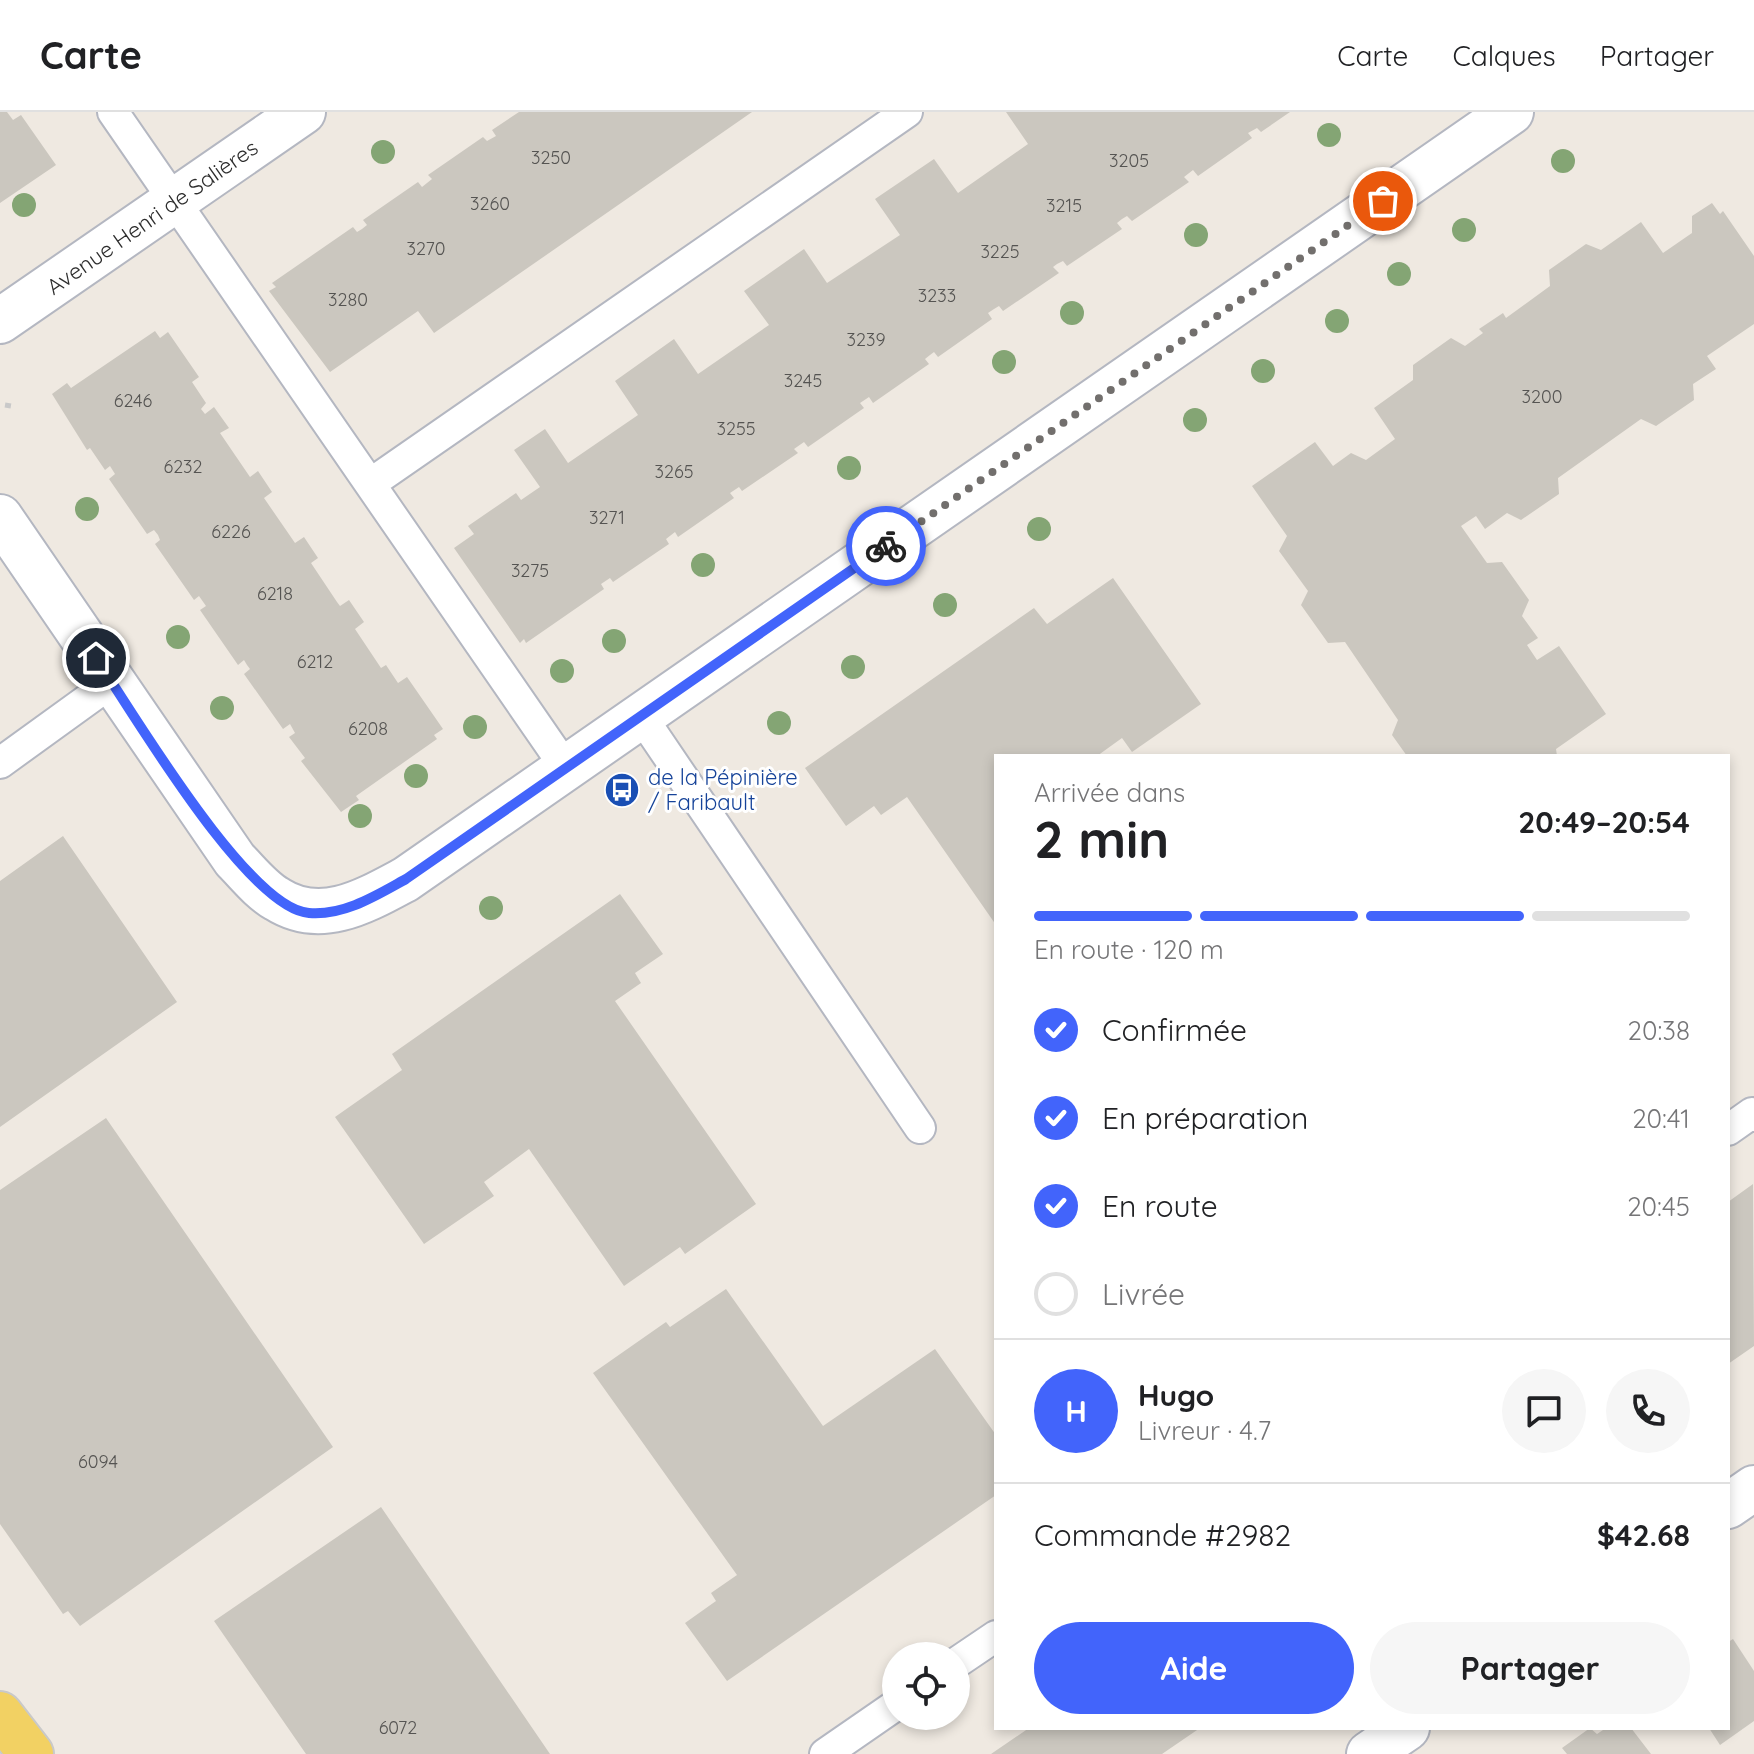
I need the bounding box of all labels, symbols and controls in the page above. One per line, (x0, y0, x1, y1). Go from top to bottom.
text: Carte (40, 31, 142, 79)
text: Carte (1337, 38, 1408, 73)
text: Calques (1452, 38, 1556, 73)
text: Partager (1600, 38, 1714, 73)
street label: Avenue Henri de Salières (41, 133, 263, 301)
house number: 3250 (531, 146, 571, 169)
house number: 3205 (1109, 149, 1149, 172)
pin (1349, 167, 1417, 235)
icon: bag (1361, 179, 1405, 223)
house number: 3260 (470, 192, 510, 215)
house number: 3215 (1046, 194, 1082, 217)
house number: 3270 (406, 237, 446, 260)
house number: 3225 (980, 240, 1020, 263)
house number: 3233 (918, 284, 956, 307)
house number: 3280 (328, 288, 368, 311)
house number: 3239 (847, 328, 885, 351)
house number: 3245 (784, 369, 822, 392)
house number: 3200 (1522, 385, 1562, 408)
house number: 6246 (114, 389, 153, 412)
house number: 3255 (716, 417, 756, 440)
house number: 6232 (163, 455, 203, 478)
house number: 3265 (655, 460, 693, 483)
house number: 3271 (589, 506, 625, 529)
courier (846, 506, 926, 586)
house number: 6226 (211, 520, 251, 543)
icon: bike (864, 524, 908, 568)
house number: 3275 (511, 559, 549, 582)
house number: 6218 (257, 582, 293, 605)
pin (62, 624, 130, 692)
icon: home (74, 636, 118, 680)
house number: 6212 (297, 650, 333, 673)
house number: 6208 (348, 717, 388, 740)
place label: de la Pépinière / Faribault (648, 763, 798, 816)
bus stop icon: de la Pépinière / Faribault (603, 771, 641, 809)
text: Arrivée dans (1034, 776, 1185, 809)
text: 20:49–20:54 (1518, 803, 1690, 841)
text: 2 min (1034, 806, 1169, 871)
text: En route · 120 m (1034, 933, 1224, 966)
icon: check (1034, 1008, 1078, 1052)
text: Confirmée (1102, 1011, 1247, 1049)
text: 20:38 (1628, 1014, 1690, 1047)
icon: check (1034, 1096, 1078, 1140)
text: En préparation (1102, 1099, 1308, 1137)
text: 20:41 (1632, 1102, 1690, 1135)
icon: check (1034, 1184, 1078, 1228)
text: En route (1102, 1187, 1218, 1225)
text: 20:45 (1627, 1190, 1690, 1223)
text: Livrée (1102, 1275, 1185, 1313)
button: chat (1502, 1369, 1586, 1453)
button: phone (1606, 1369, 1690, 1453)
text: Hugo (1138, 1376, 1214, 1414)
text: H (1065, 1392, 1087, 1430)
text: Livreur · 4.7 (1138, 1414, 1271, 1447)
house number: 6094 (78, 1450, 118, 1473)
text: Commande #2982 (1034, 1516, 1291, 1554)
text: $42.68 (1597, 1516, 1690, 1554)
button: Aide (1034, 1622, 1354, 1714)
button: Partager (1370, 1622, 1690, 1714)
map controls (882, 1642, 970, 1730)
button: locate (882, 1642, 970, 1730)
house number: 6072 (379, 1716, 417, 1739)

